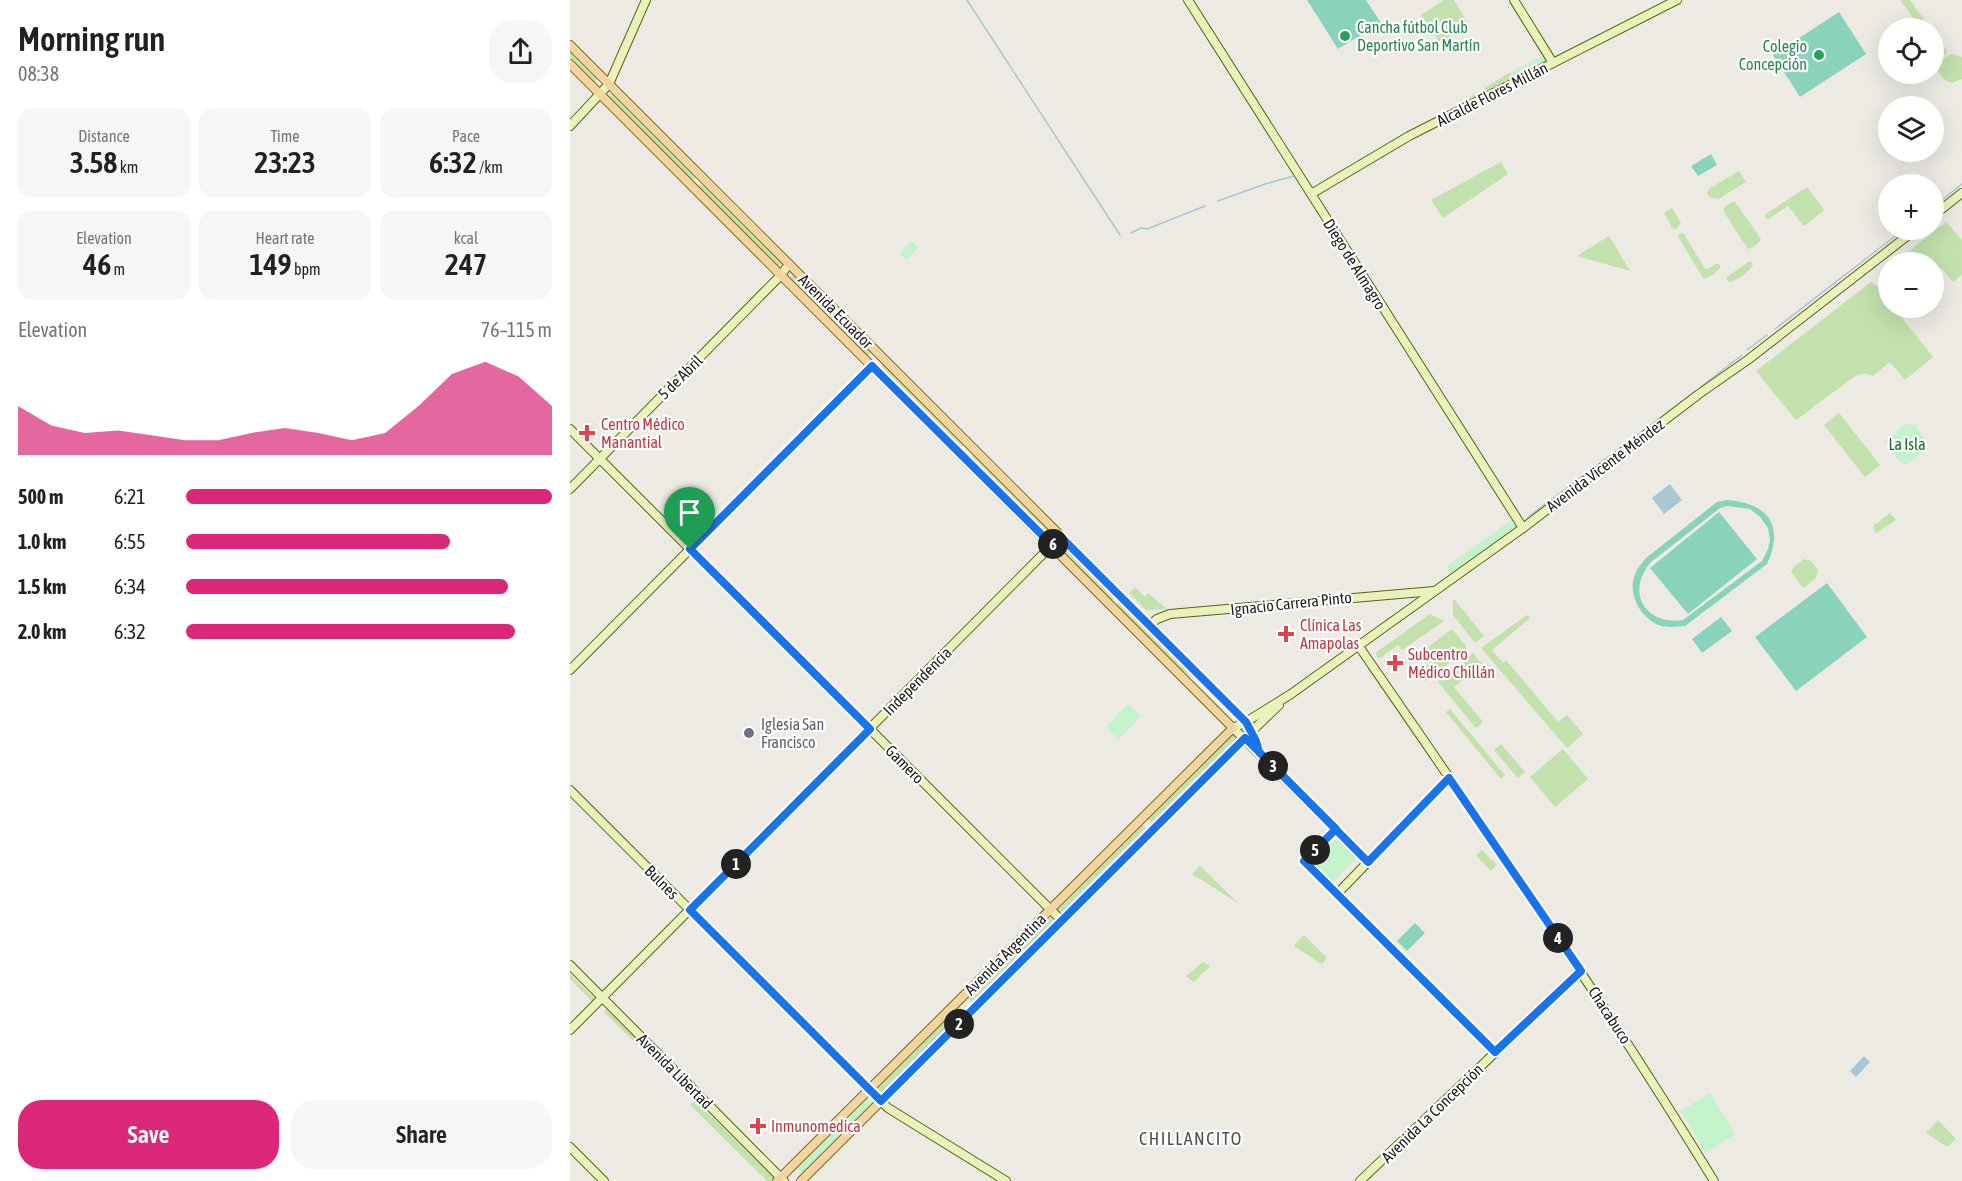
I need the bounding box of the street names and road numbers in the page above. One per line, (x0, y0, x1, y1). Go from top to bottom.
street label: Alcalde Flores Millán (1433, 58, 1551, 130)
street label: Diego de Almagro (1319, 215, 1390, 313)
street label: Avenida Ecuador (795, 270, 877, 352)
street label: 5 de Abril (654, 351, 706, 403)
street label: Avenida Vicente Méndez (1543, 415, 1668, 515)
street label: Ignacio Carrera Pinto (1230, 588, 1353, 619)
street label: Independencia (879, 643, 956, 720)
street label: Gamero (882, 741, 928, 787)
street label: Bulnes (641, 861, 683, 903)
street label: Avenida Argentina (961, 910, 1050, 999)
street label: Chacabuco (1585, 983, 1635, 1047)
street label: Avenida Libertad (634, 1030, 716, 1112)
street label: Avenida La Concepción (1377, 1060, 1487, 1167)

